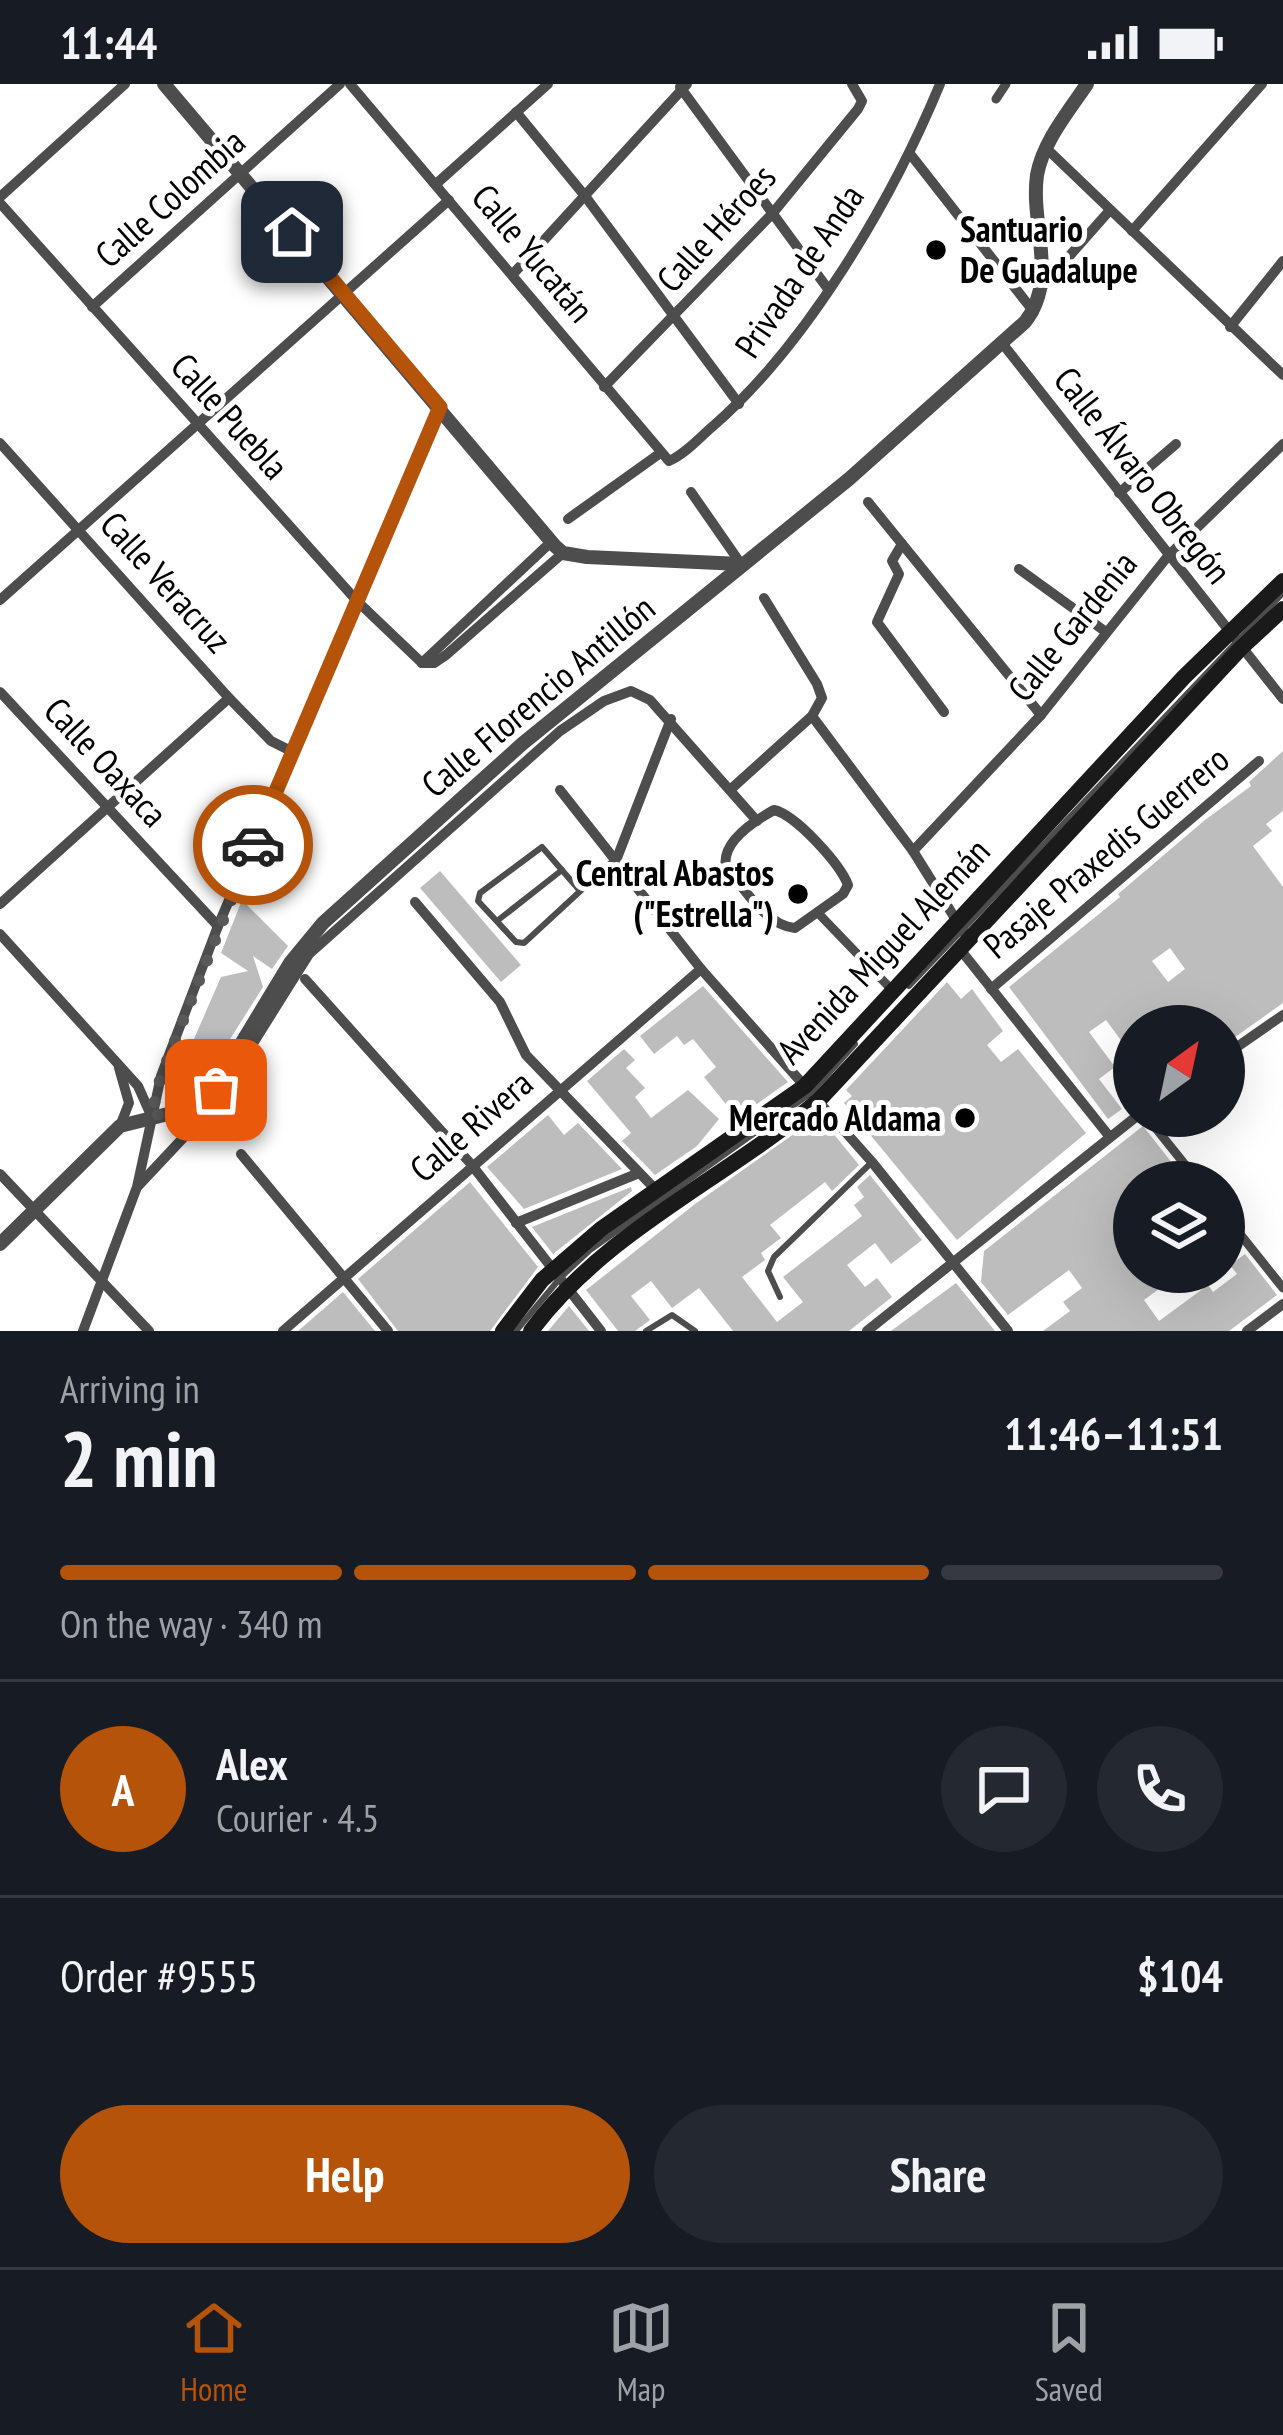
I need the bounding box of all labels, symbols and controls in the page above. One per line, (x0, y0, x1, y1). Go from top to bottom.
text: 11:44 (60, 13, 157, 71)
street label: Calle Colombia (85, 118, 254, 277)
street label: Calle Héroes (646, 154, 785, 301)
street label: Calle Yucatán (462, 174, 605, 331)
street label: Privada de Anda (723, 175, 874, 366)
pin (241, 181, 343, 283)
icon: home (259, 199, 325, 265)
place label: Santuario De Guadalupe (960, 205, 1138, 293)
marker: Santuario De Guadalupe (923, 237, 949, 263)
street label: Calle Puebla (161, 343, 299, 489)
street label: Calle Álvaro Obregón (1044, 357, 1243, 593)
street label: Calle Veracruz (91, 501, 242, 662)
street label: Calle Gardenia (997, 541, 1147, 710)
street label: Calle Florencio Antillón (411, 584, 664, 807)
street label: Calle Oaxaca (35, 687, 178, 836)
street label: Pasaje Praxedis Guerrero (973, 735, 1238, 968)
courier (193, 785, 313, 905)
icon: car (220, 812, 286, 878)
street label: Avenida Miguel Alemán (766, 828, 999, 1073)
place label: Central Abastos ("Estrella") (576, 849, 774, 937)
marker: Central Abastos ("Estrella") (785, 881, 811, 907)
north arrow (1113, 1005, 1245, 1137)
map controls (1113, 1005, 1245, 1293)
pin (165, 1039, 267, 1141)
icon: bag (183, 1057, 249, 1123)
street label: Calle Rivera (399, 1059, 542, 1192)
place label: Mercado Aldama (729, 1094, 941, 1141)
marker: Mercado Aldama (952, 1105, 978, 1131)
button: layers (1113, 1161, 1245, 1293)
text: Arriving in (60, 1363, 200, 1414)
text: 11:46–11:51 (1004, 1404, 1223, 1462)
text: 2 min (60, 1408, 218, 1509)
text: On the way · 340 m (60, 1598, 322, 1649)
button: chat (941, 1726, 1067, 1852)
button: phone (1097, 1726, 1223, 1852)
text: Alex (216, 1734, 288, 1792)
text: A (112, 1760, 134, 1818)
text: Courier · 4.5 (216, 1792, 379, 1843)
text: Order #9555 (60, 1946, 258, 2004)
text: $104 (1137, 1946, 1223, 2004)
button: Help (60, 2105, 630, 2243)
button: Share (654, 2105, 1223, 2243)
tab: Home (180, 2295, 247, 2410)
tab: Map (608, 2295, 674, 2410)
tab: Saved (1035, 2295, 1103, 2410)

